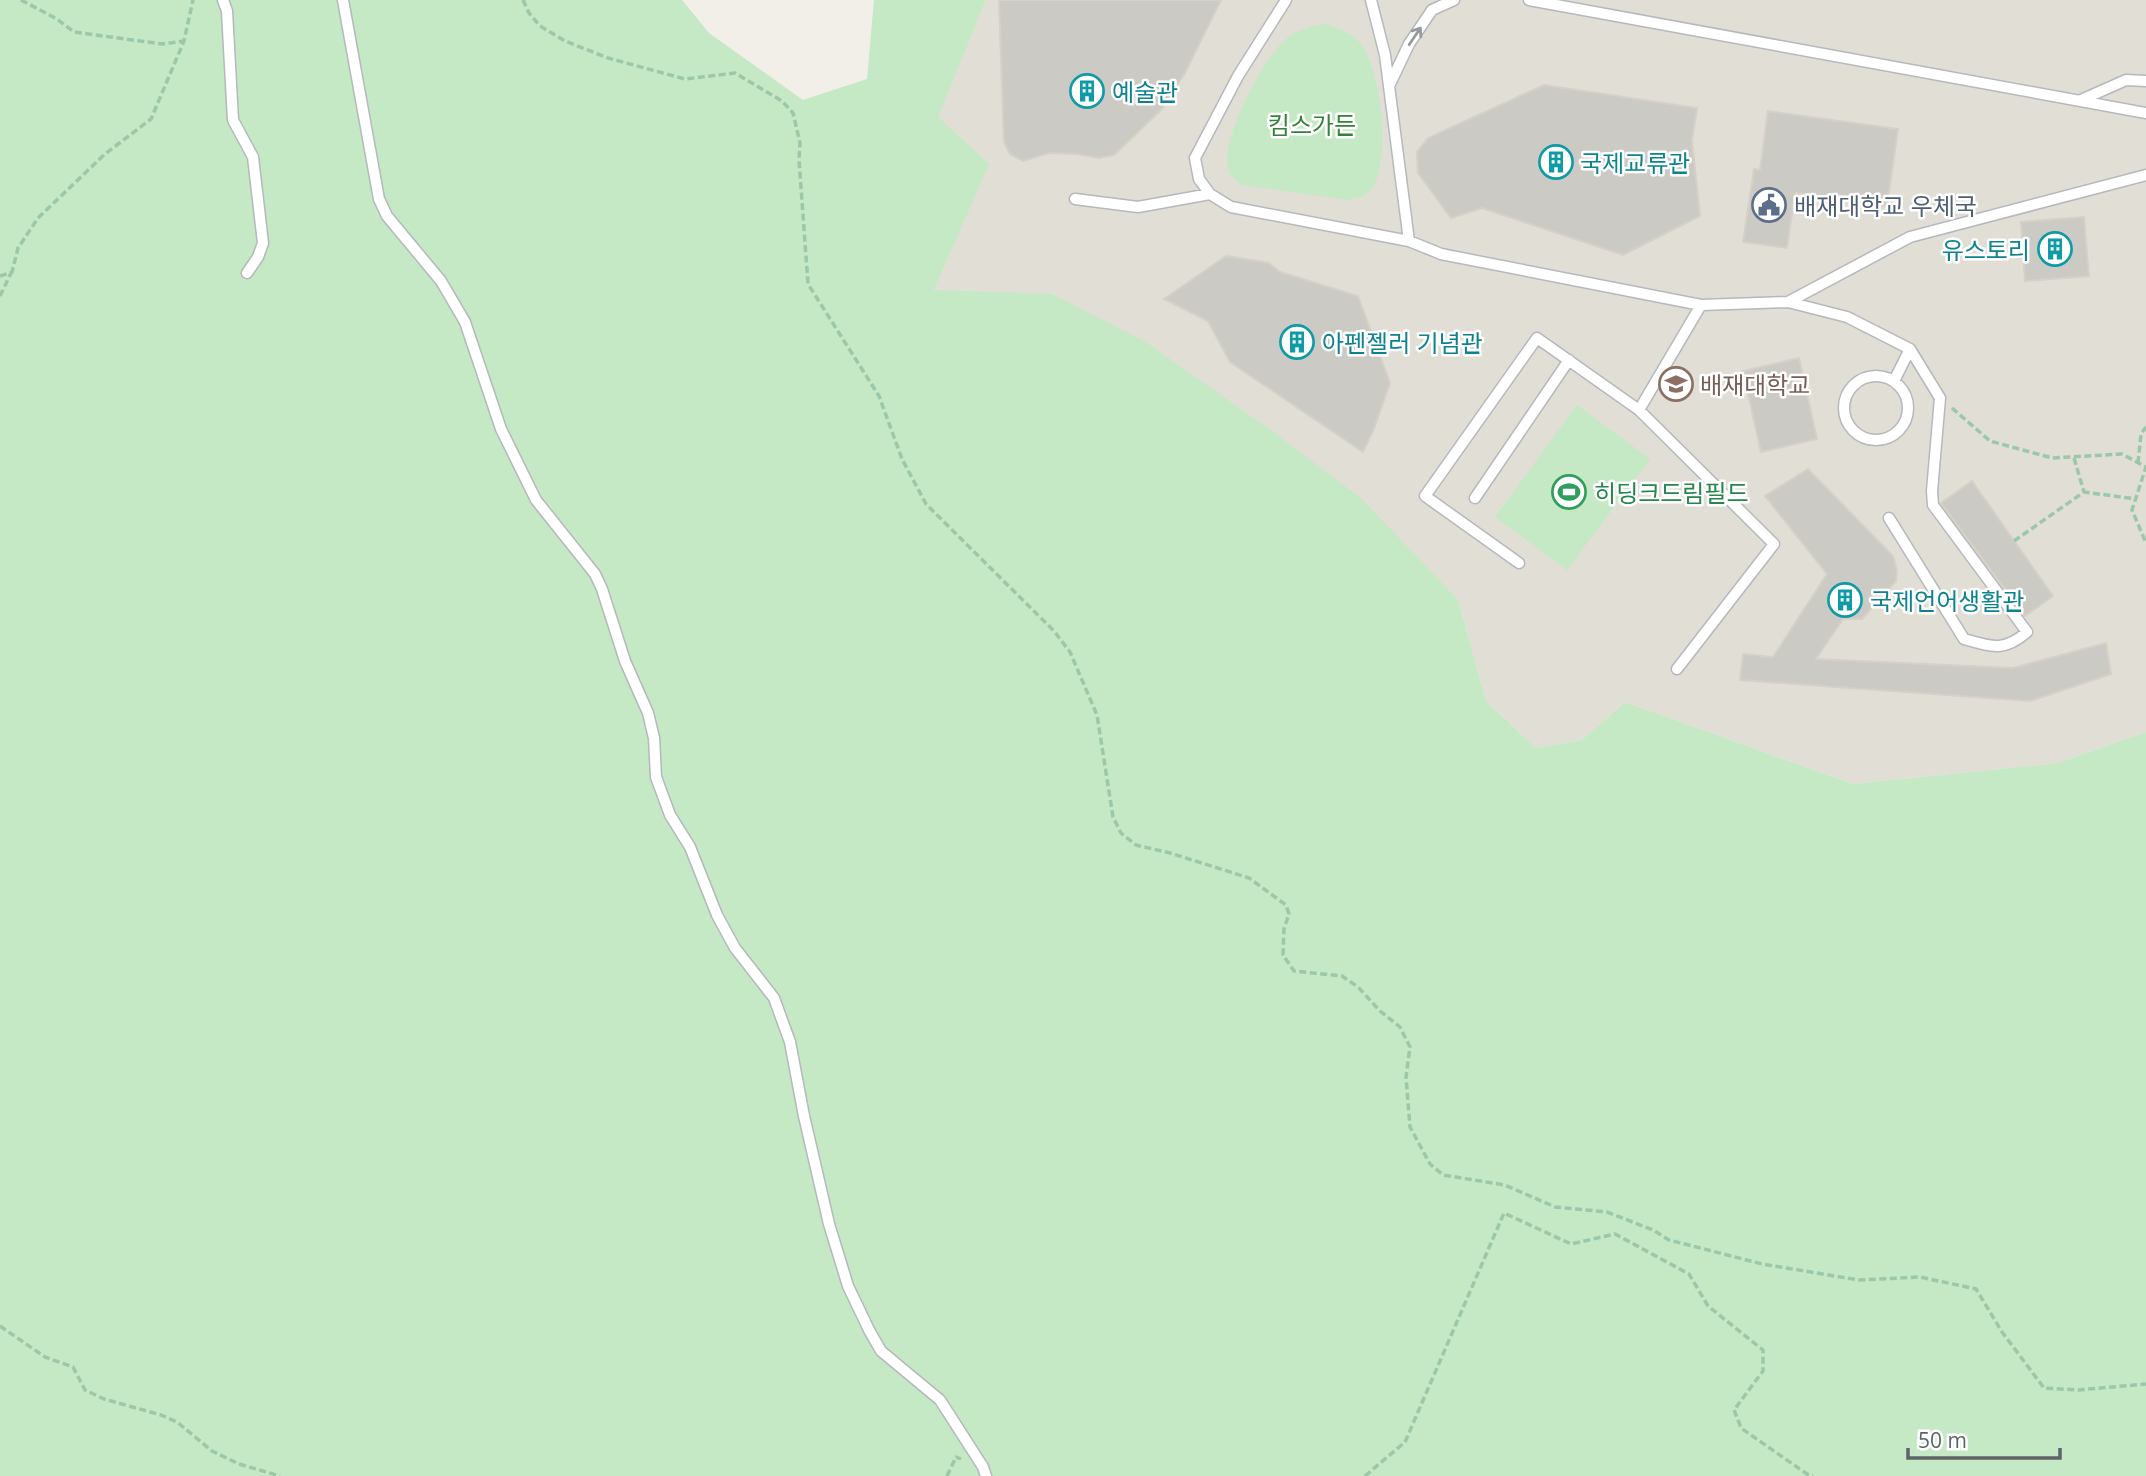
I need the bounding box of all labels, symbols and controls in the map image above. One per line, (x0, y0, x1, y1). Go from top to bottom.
one-way arrow (1408, 26, 1422, 46)
building icon: 예술관 (1068, 72, 1106, 110)
place label: 예술관 (1112, 75, 1178, 108)
park label: 킴스가든 (1268, 108, 1356, 141)
building icon: 국제교류관 (1537, 143, 1575, 181)
place label: 국제교류관 (1580, 146, 1690, 179)
public building icon: 배재대학교 우체국 (1750, 186, 1788, 224)
place label: 배재대학교 우체국 (1794, 189, 1977, 222)
building icon: 유스토리 (2036, 230, 2074, 268)
place label: 유스토리 (1942, 233, 2030, 266)
building icon: 아펜젤러 기념관 (1278, 323, 1316, 361)
place label: 아펜젤러 기념관 (1322, 326, 1483, 359)
school or university icon: 배재대학교 (1657, 365, 1695, 403)
place label: 배재대학교 (1700, 368, 1810, 401)
sports icon: 히딩크드림필드 (1550, 473, 1588, 511)
place label: 히딩크드림필드 (1594, 476, 1749, 509)
building icon: 국제언어생활관 (1826, 581, 1864, 619)
place label: 국제언어생활관 (1870, 584, 2025, 617)
scale bar (1908, 1416, 2060, 1460)
text: 50 m (1918, 1426, 1967, 1454)

